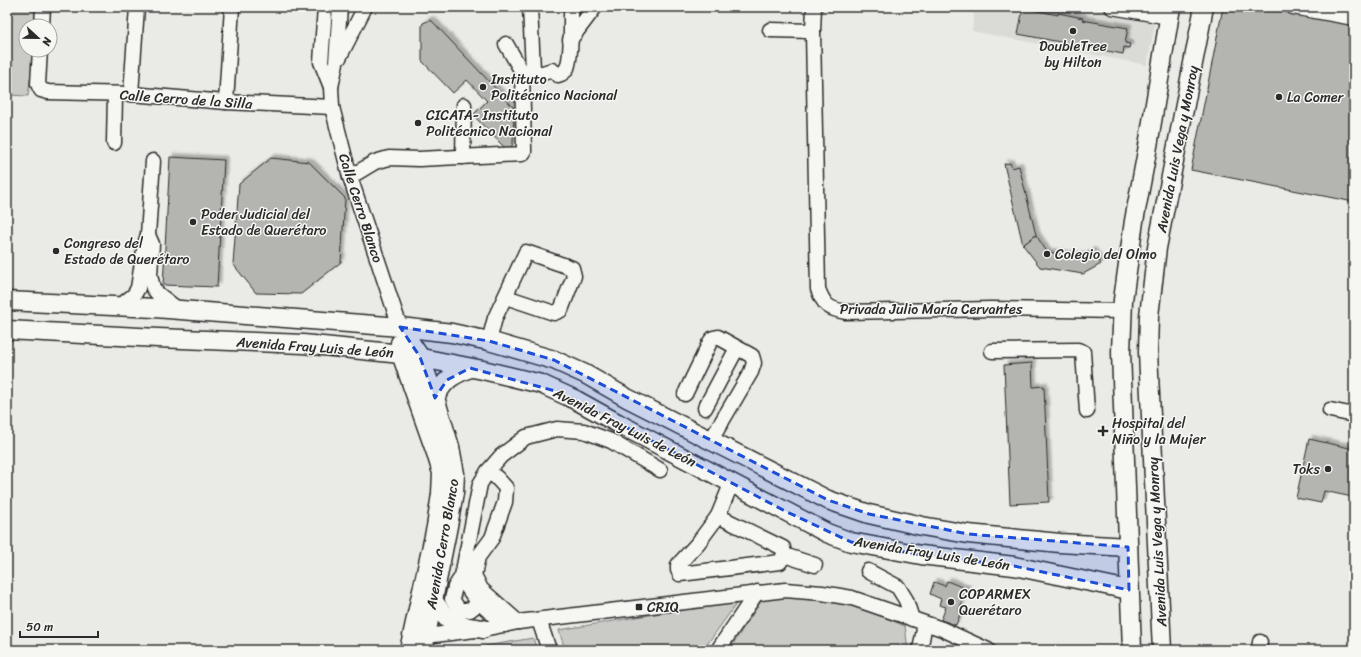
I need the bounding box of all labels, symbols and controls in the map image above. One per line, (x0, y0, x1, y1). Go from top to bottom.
north arrow (18, 18, 58, 58)
marker: DoubleTree by Hilton (1068, 26, 1078, 36)
text: N (36, 34, 57, 49)
place label: DoubleTree by Hilton (1039, 34, 1107, 75)
street label: Avenida Luis Vega y Monroy (1149, 63, 1206, 236)
place label: Instituto Politécnico Nacional (490, 67, 618, 108)
street label: Calle Cerro de la Silla (119, 82, 254, 117)
marker: Instituto Politécnico Nacional (478, 82, 488, 92)
place label: La Comer (1287, 85, 1344, 110)
marker: La Comer (1274, 92, 1284, 102)
place label: CICATA- Instituto Politécnico Nacional (426, 103, 553, 144)
marker: CICATA- Instituto Politécnico Nacional (413, 118, 423, 128)
street label: Calle Cerro Blanco (331, 150, 390, 266)
place label: Poder Judicial del Estado de Querétaro (201, 202, 326, 243)
marker: Poder Judicial del Estado de Querétaro (188, 217, 198, 227)
place label: Congreso del Estado de Querétaro (64, 231, 189, 272)
place label: Colegio del Olmo (1055, 242, 1157, 267)
marker: Congreso del Estado de Querétaro (51, 246, 61, 256)
marker: Colegio del Olmo (1042, 249, 1052, 259)
street label: Privada Julio María Cervantes (840, 297, 1023, 322)
street label: Avenida Fray Luis de León (235, 329, 395, 365)
street label: Avenida Fray Luis de León (548, 380, 701, 475)
place label: Hospital del Niño y la Mujer (1112, 411, 1207, 452)
marker: Hospital del Niño y la Mujer (1097, 425, 1109, 437)
street label: Avenida Luis Vega y Monroy (1141, 456, 1174, 628)
place label: Toks (1292, 457, 1321, 482)
marker: Toks (1323, 464, 1333, 474)
street label: Avenida Cerro Blanco (419, 477, 466, 612)
street label: Avenida Fray Luis de León (851, 529, 1012, 578)
place label: COPARMEX Querétaro (959, 582, 1031, 623)
place label: CRIQ (647, 595, 679, 620)
marker: COPARMEX Querétaro (946, 597, 956, 607)
marker: CRIQ (634, 602, 644, 612)
scale bar (20, 613, 98, 639)
text: 50 m (26, 616, 53, 638)

